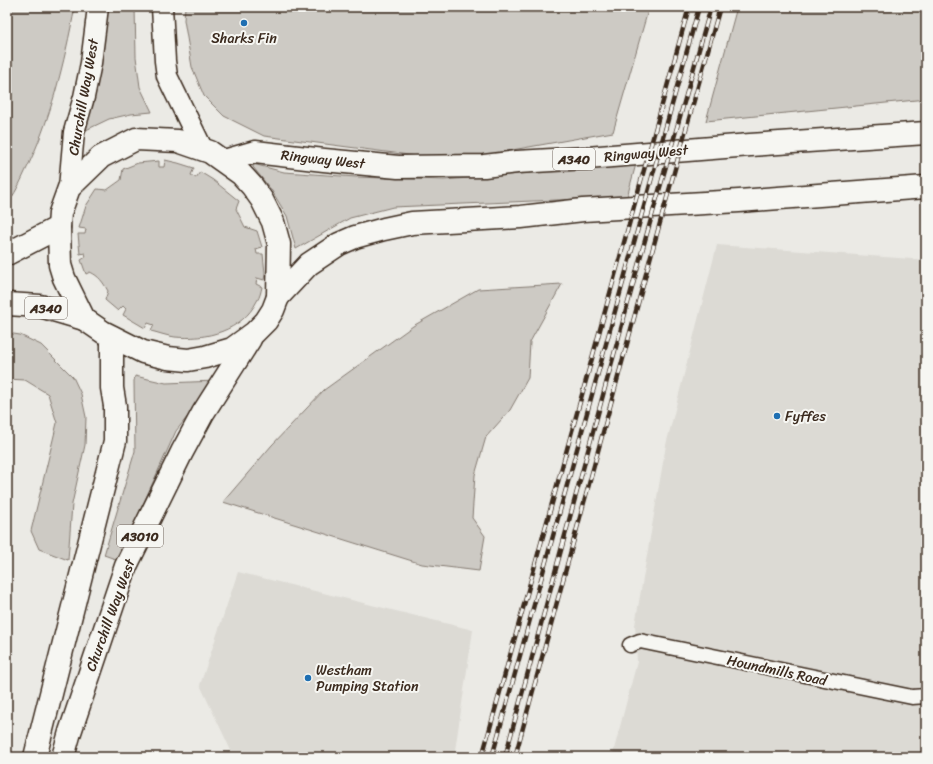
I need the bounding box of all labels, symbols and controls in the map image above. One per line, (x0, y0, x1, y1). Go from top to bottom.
marker: Sharks Fin (239, 18, 249, 28)
place label: Sharks Fin (211, 26, 277, 51)
street label: Churchill Way West (61, 35, 106, 157)
street label: Ringway West (603, 137, 690, 170)
street label: Ringway West (280, 143, 367, 176)
road number: A340 (553, 148, 595, 170)
road number: A340 (25, 297, 67, 319)
place label: Fyffes (785, 404, 826, 429)
marker: Fyffes (772, 411, 782, 421)
road number: A3010 (117, 525, 163, 547)
street label: Churchill Way West (79, 554, 143, 675)
street label: Houndmills Road (725, 648, 831, 694)
place label: Westham Pumping Station (316, 658, 419, 699)
marker: Westham Pumping Station (303, 673, 313, 683)

